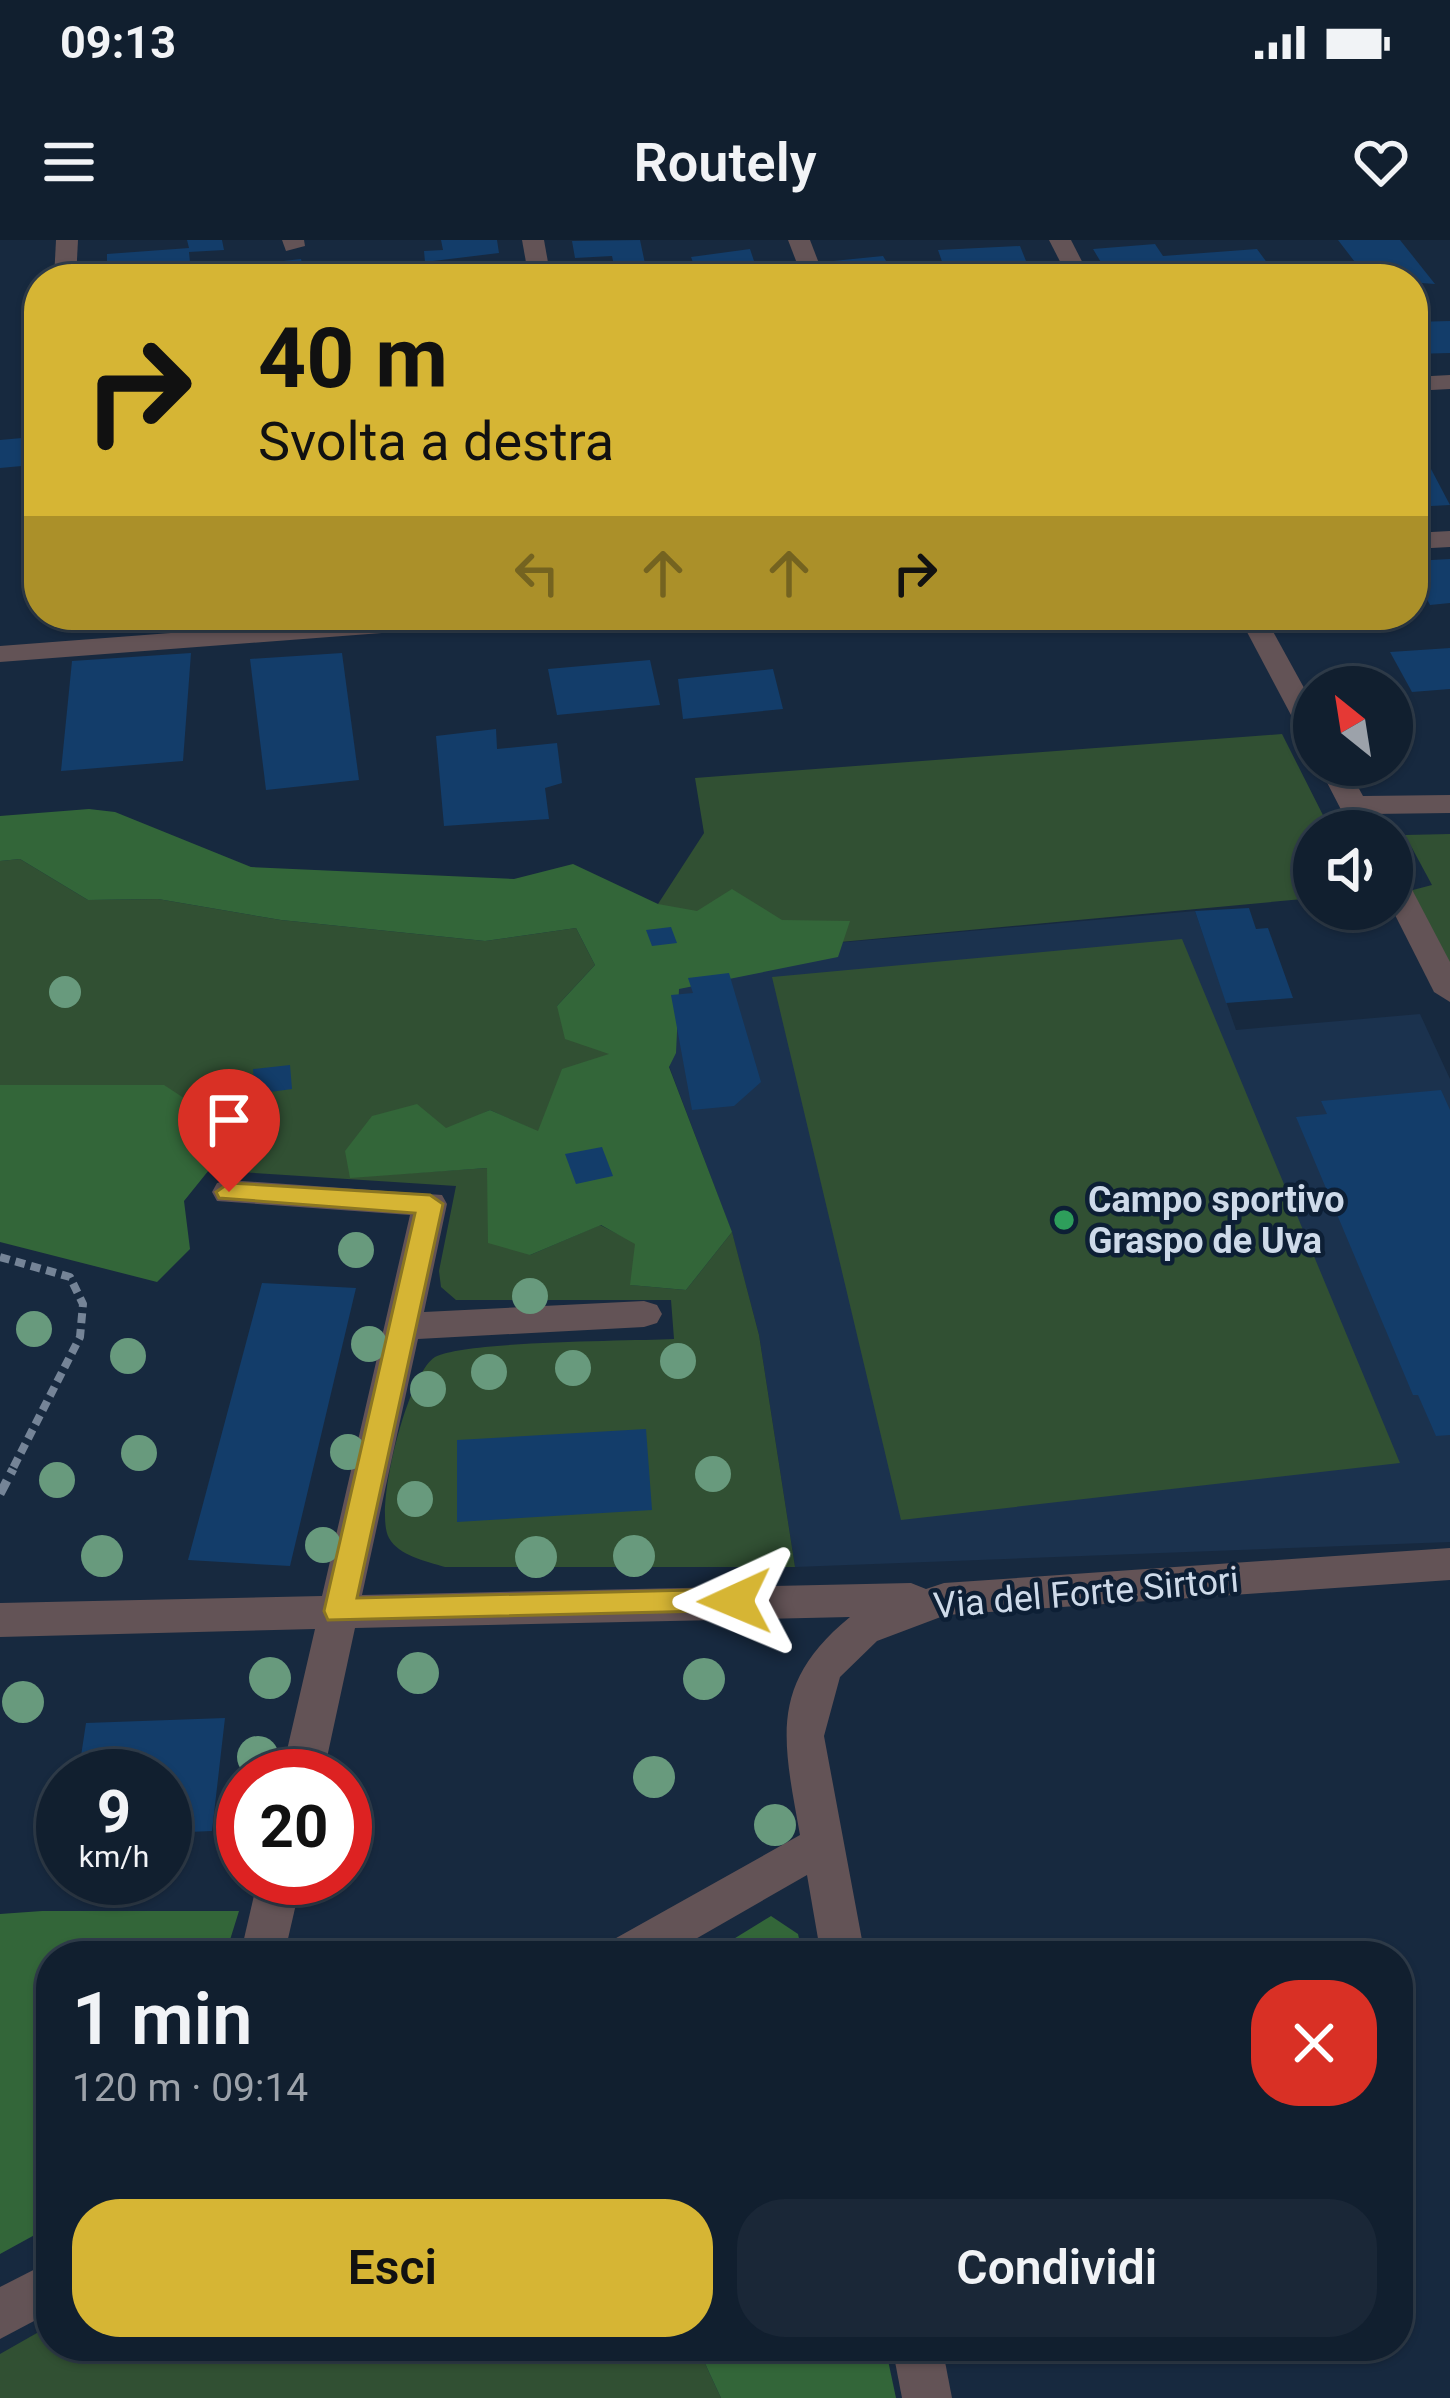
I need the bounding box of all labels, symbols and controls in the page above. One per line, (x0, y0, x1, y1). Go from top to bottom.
text: 09:13 (60, 16, 176, 69)
icon: menu (36, 129, 102, 195)
icon: heart (1348, 129, 1414, 195)
text: Routely (633, 131, 817, 194)
text: 40 m (258, 309, 448, 408)
icon: right (60, 312, 216, 468)
text: Svolta a destra (258, 410, 614, 473)
icon: left (504, 540, 570, 606)
icon: ahead (630, 540, 696, 606)
icon: ahead (756, 540, 822, 606)
icon: right (882, 540, 948, 606)
north arrow (1293, 666, 1413, 786)
map controls (1293, 666, 1413, 930)
button: sound (1293, 810, 1413, 930)
pin (178, 1069, 280, 1192)
icon: arrive (196, 1087, 262, 1153)
place label: Campo sportivo Graspo de Uva (1088, 1179, 1345, 1262)
marker: Campo sportivo Graspo de Uva (1051, 1207, 1077, 1233)
position arrow (672, 1538, 798, 1664)
street label: Via del Forte Sirtori (932, 1559, 1240, 1627)
speed limit sign: 20 (216, 1749, 372, 1905)
text: 9 (97, 1776, 131, 1847)
text: km/h (79, 1839, 149, 1874)
text: 1 min (72, 1977, 253, 2062)
button: close (1251, 1980, 1377, 2106)
text: 120 m · 09:14 (72, 2065, 308, 2111)
button: Esci (72, 2199, 713, 2337)
button: Condividi (737, 2199, 1377, 2337)

